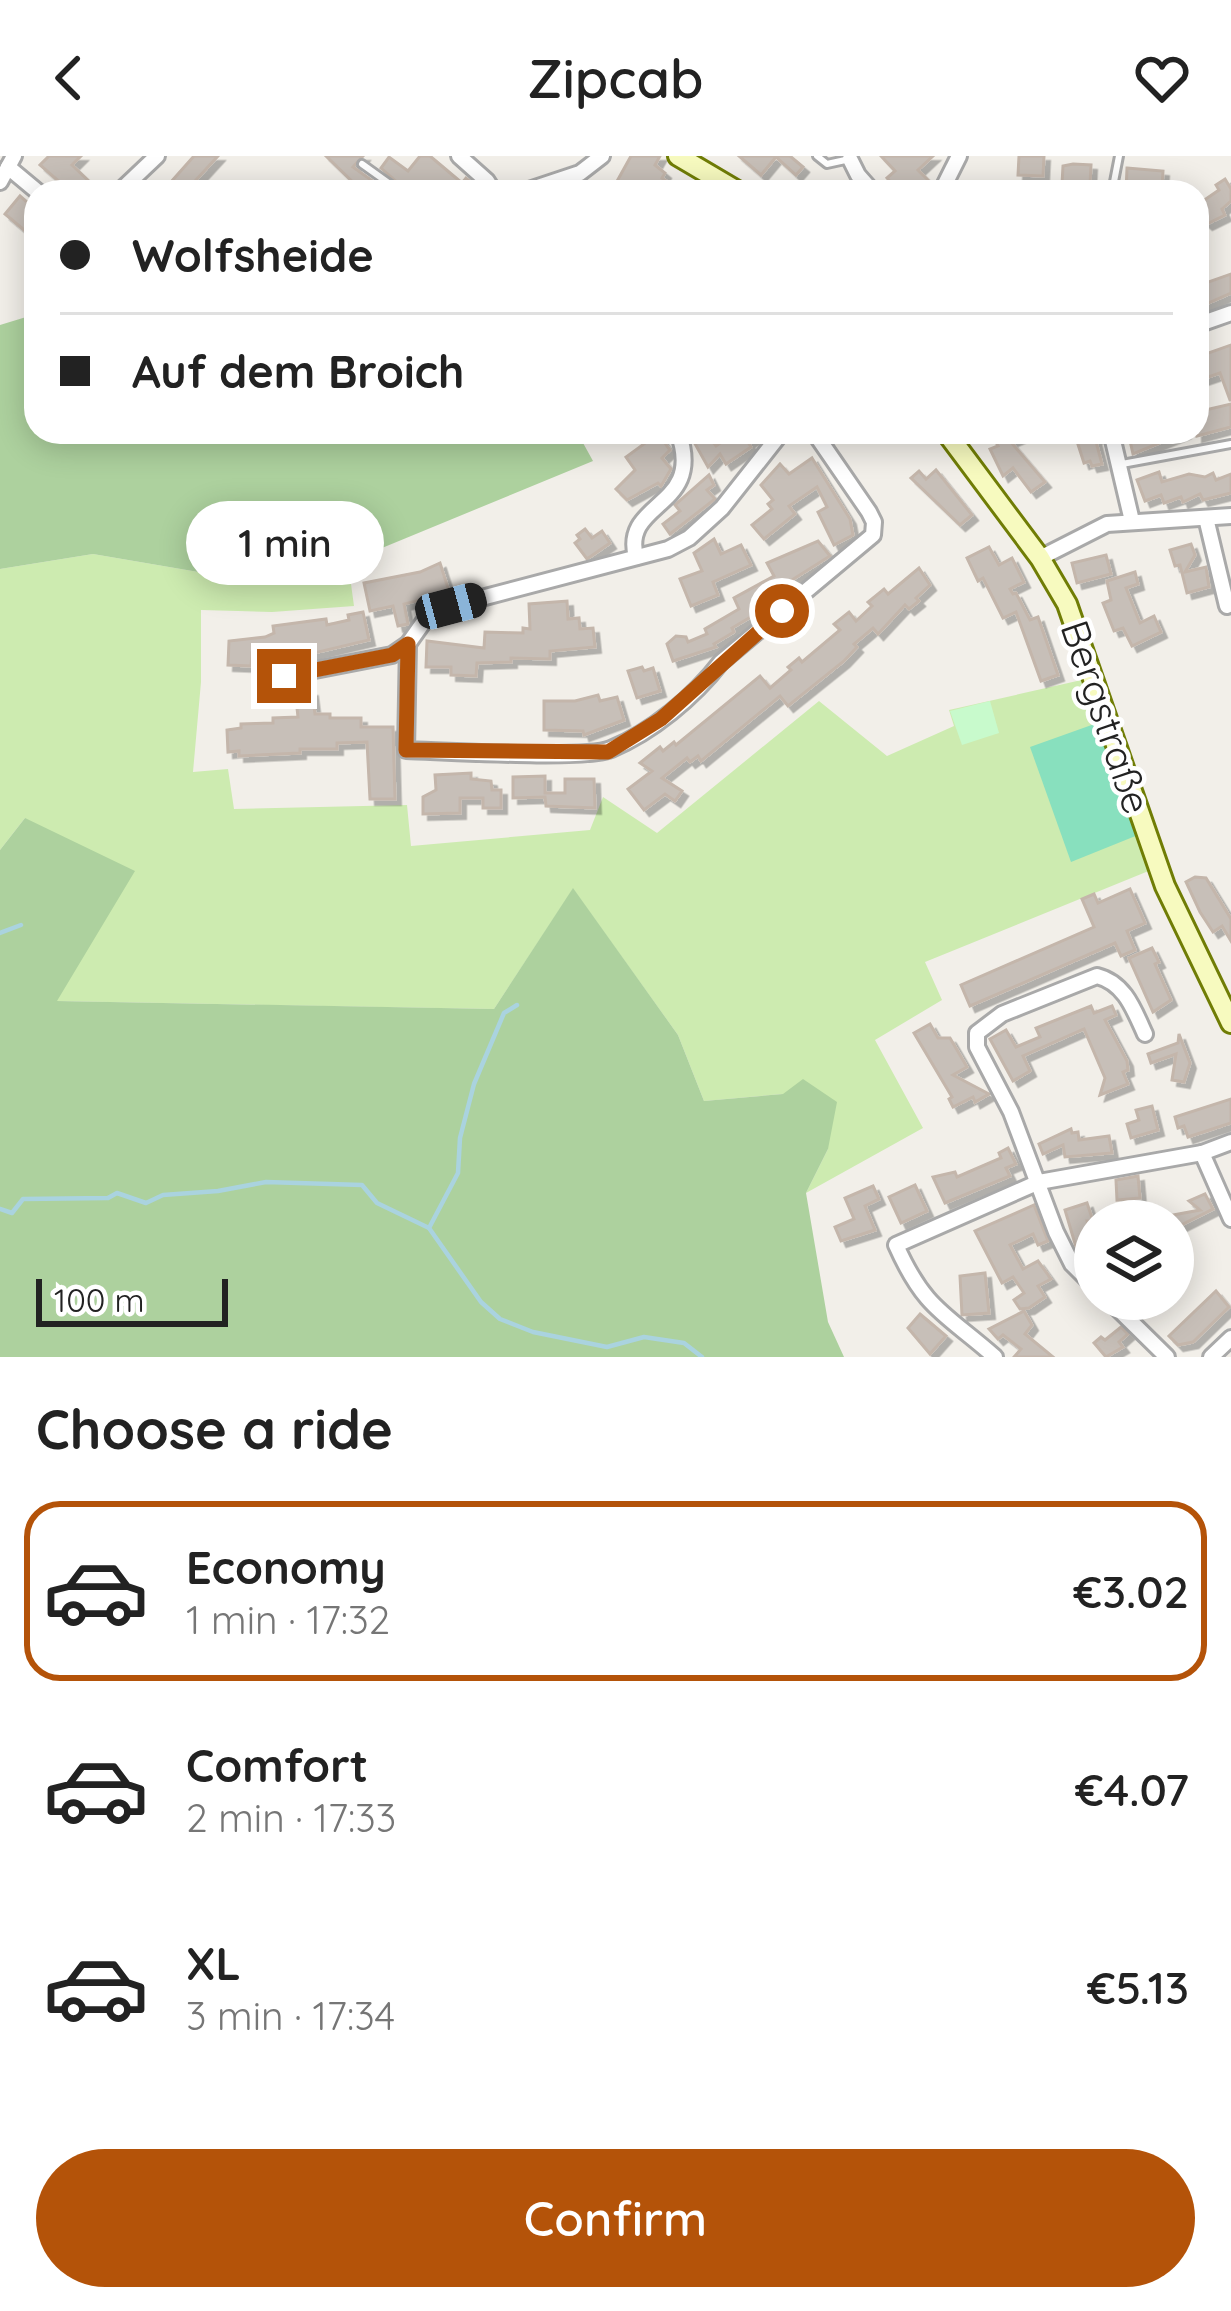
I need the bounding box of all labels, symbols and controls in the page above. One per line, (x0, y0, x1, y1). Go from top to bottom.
text: Zipcab (528, 44, 703, 112)
icon: back (36, 45, 102, 111)
icon: heart (1129, 45, 1195, 111)
text: Wolfsheide (132, 227, 374, 283)
text: Auf dem Broich (132, 343, 464, 399)
callout: 1 min (185, 502, 383, 586)
text: 1 min (238, 518, 332, 567)
car (412, 579, 490, 633)
route start (755, 584, 809, 638)
street label: Bergstraße (1051, 614, 1162, 820)
route end (257, 649, 311, 703)
map controls (1074, 1200, 1194, 1320)
button: layers (1074, 1200, 1194, 1320)
scale bar (36, 1273, 228, 1326)
text: 100 m (54, 1279, 145, 1320)
text: Choose a ride (36, 1395, 393, 1463)
icon: car (42, 1537, 150, 1645)
text: Economy (186, 1539, 386, 1595)
text: €3.02 (1073, 1563, 1189, 1619)
text: 1 min · 17:32 (186, 1595, 390, 1644)
icon: car (42, 1735, 150, 1843)
text: Comfort (186, 1737, 368, 1793)
text: €4.07 (1075, 1761, 1189, 1817)
text: 2 min · 17:33 (186, 1793, 396, 1842)
icon: car (42, 1933, 150, 2041)
text: XL (186, 1935, 241, 1991)
text: €5.13 (1087, 1959, 1189, 2015)
text: 3 min · 17:34 (186, 1991, 395, 2040)
button: Confirm (36, 2149, 1195, 2287)

